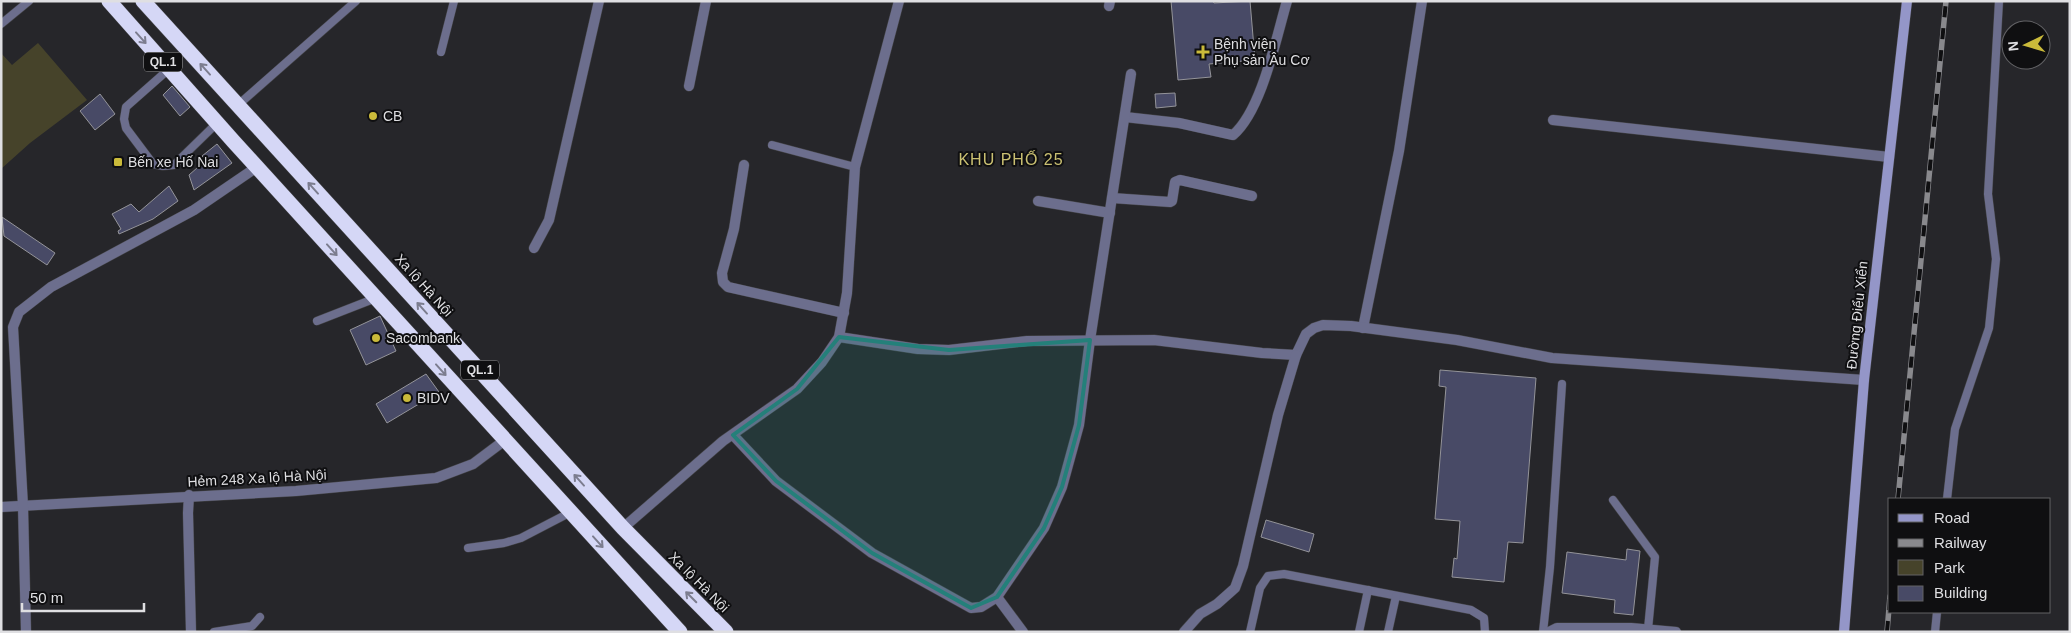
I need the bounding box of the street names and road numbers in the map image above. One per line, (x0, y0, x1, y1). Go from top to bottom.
road number: QL.1 (144, 52, 182, 72)
street label: Xa lộ Hà Nội (392, 250, 456, 320)
street label: Đường Điểu Xiển (1843, 260, 1871, 370)
road number: QL.1 (461, 360, 499, 380)
street label: Hẻm 248 Xa lộ Hà Nội (187, 466, 327, 490)
street label: Xa lộ Hà Nội (666, 549, 732, 615)

